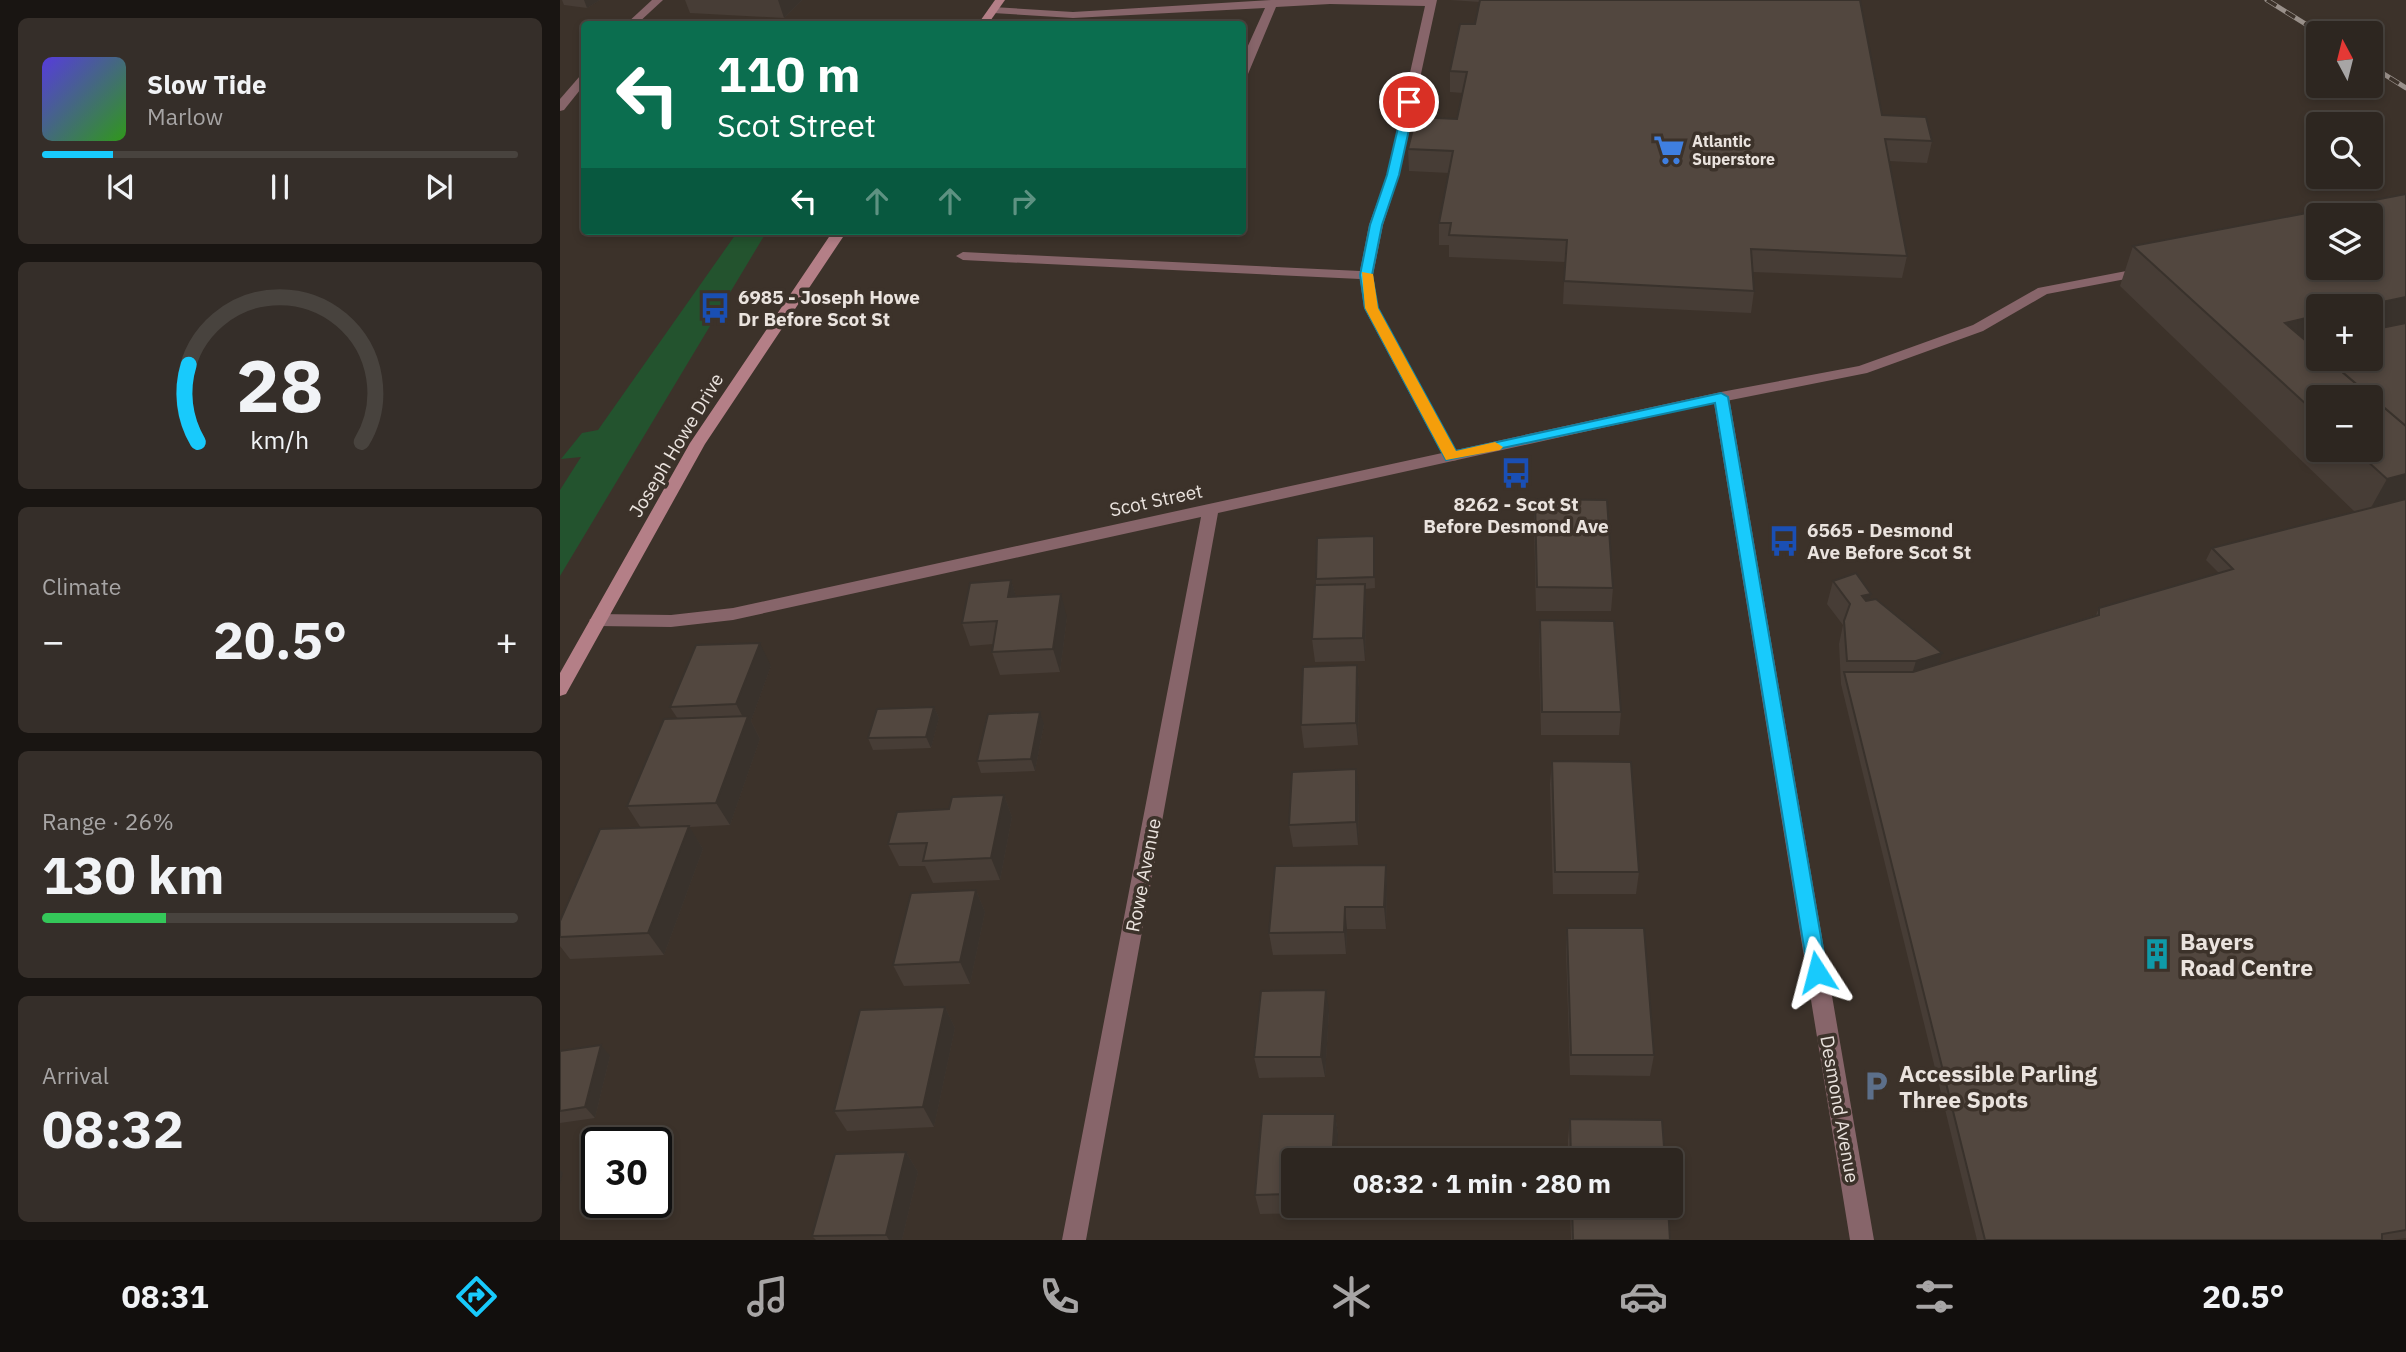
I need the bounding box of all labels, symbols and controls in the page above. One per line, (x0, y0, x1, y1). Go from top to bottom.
north arrow (2306, 21, 2384, 98)
map controls (2306, 21, 2383, 462)
text: 110 m (717, 42, 861, 105)
icon: left (602, 49, 693, 140)
text: Slow Tide (147, 67, 267, 101)
pin (1379, 72, 1439, 132)
icon: arrive (1390, 83, 1428, 121)
text: Marlow (147, 101, 223, 131)
text: Scot Street (717, 104, 876, 146)
button: search (2306, 112, 2383, 189)
place label: Atlantic Superstore (1692, 131, 1775, 169)
supermarket icon: Atlantic Superstore (1652, 133, 1686, 167)
icon: previous (102, 168, 140, 206)
icon: pause (261, 168, 299, 206)
icon: next (420, 168, 458, 206)
icon: left (785, 182, 823, 220)
icon: ahead (858, 182, 896, 220)
icon: ahead (931, 182, 969, 220)
icon: right (1004, 182, 1042, 220)
button: layers (2306, 203, 2383, 280)
place label: 6985 - Joseph Howe Dr Before Scot St (738, 285, 920, 331)
bus stop icon: 6985 - Joseph Howe Dr Before Scot St (698, 291, 732, 325)
button: + (2306, 294, 2383, 371)
text: 28 (236, 337, 324, 432)
street label: Joseph Howe Drive (624, 369, 728, 521)
button: − (2306, 385, 2383, 462)
text: km/h (251, 422, 309, 455)
bus stop icon: 8262 - Scot St Before Desmond Ave (1499, 456, 1533, 490)
street label: Scot Street (1107, 478, 1205, 522)
place label: 8262 - Scot St Before Desmond Ave (1423, 492, 1609, 538)
place label: 6565 - Desmond Ave Before Scot St (1807, 518, 1971, 564)
bus stop icon: 6565 - Desmond Ave Before Scot St (1767, 524, 1801, 558)
text: Climate (42, 571, 121, 601)
text: 20.5° (213, 606, 347, 673)
text: − (42, 616, 65, 665)
text: + (495, 616, 518, 665)
text: Range · 26% (42, 806, 174, 836)
street label: Rowe Avenue (1120, 816, 1166, 934)
text: 130 km (42, 841, 224, 908)
place label: Bayers Road Centre (2180, 926, 2313, 982)
position arrow (1780, 935, 1854, 1009)
building icon: Bayers Road Centre (2140, 937, 2174, 971)
street label: Desmond Avenue (1815, 1033, 1865, 1185)
place label: Accessible Parling Three Spots (1899, 1058, 2098, 1114)
text: Arrival (42, 1060, 109, 1090)
parking icon: Accessible Parling Three Spots (1859, 1069, 1893, 1103)
text: 08:32 (42, 1095, 184, 1162)
speed limit sign: 30 (581, 1127, 672, 1218)
text: 08:32 · 1 min · 280 m (1353, 1166, 1611, 1200)
icon: directions (452, 1272, 501, 1321)
icon: music (743, 1272, 792, 1321)
icon: phone (1035, 1272, 1084, 1321)
icon: climate (1327, 1272, 1376, 1321)
icon: car (1619, 1272, 1668, 1321)
icon: filters (1910, 1272, 1959, 1321)
text: 08:31 (121, 1275, 209, 1317)
text: 20.5° (2202, 1275, 2285, 1317)

